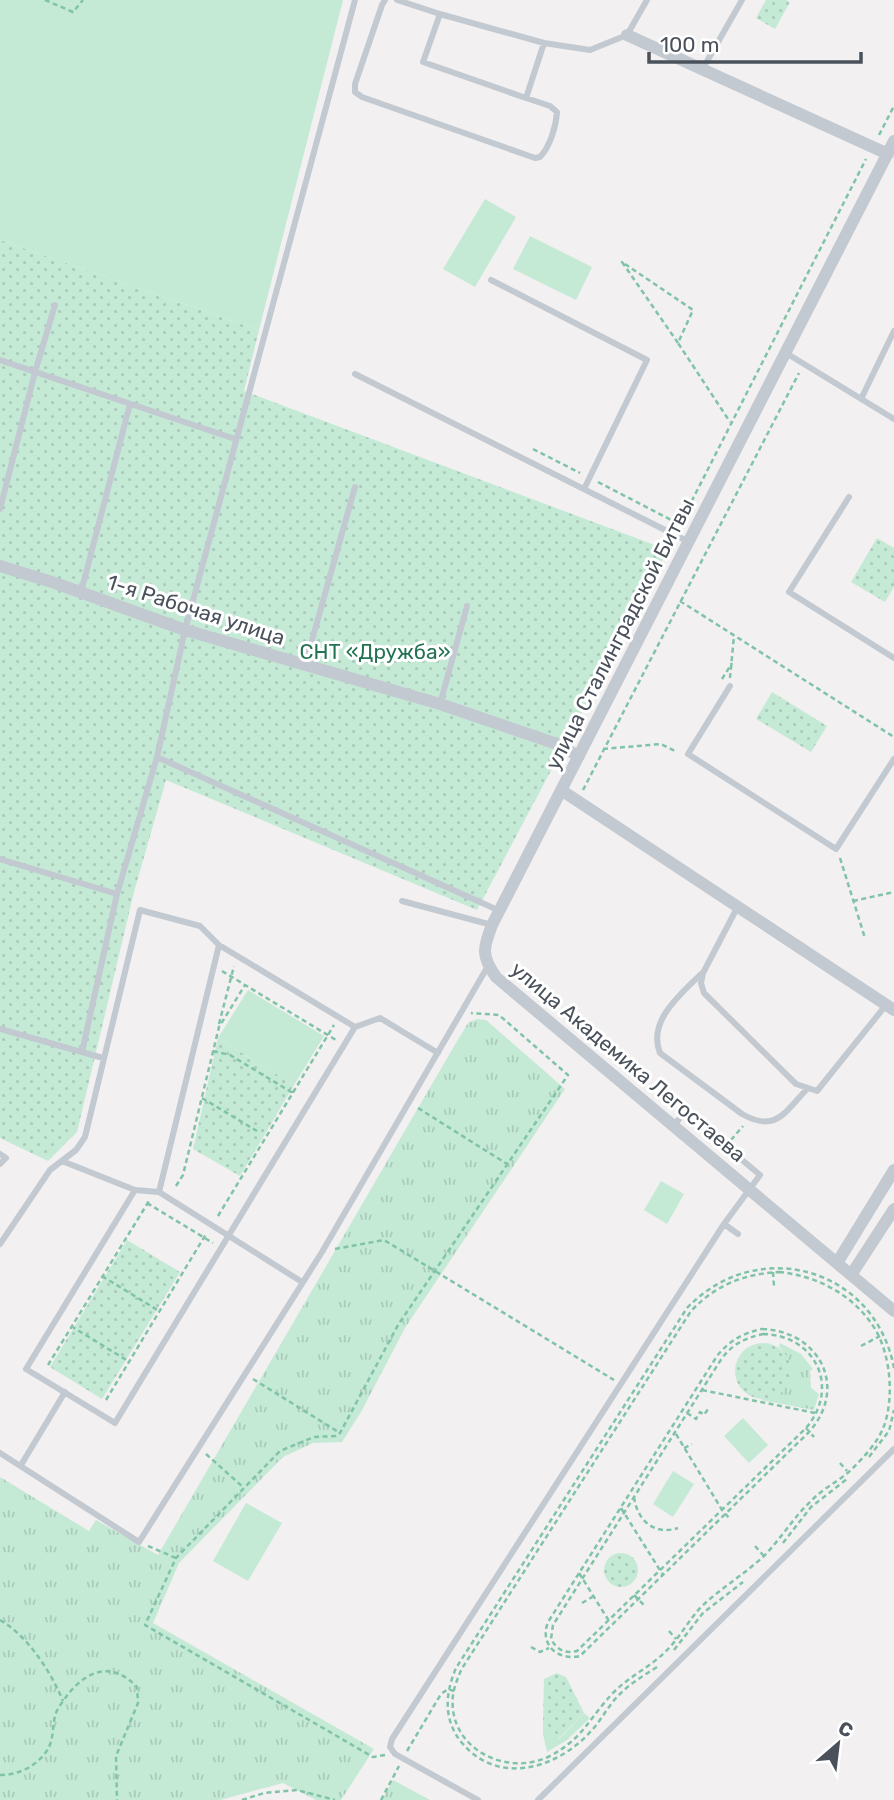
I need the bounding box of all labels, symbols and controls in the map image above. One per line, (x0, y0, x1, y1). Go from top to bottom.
scale bar (649, 21, 861, 65)
text: 100 m (660, 32, 719, 57)
street label: улица Сталинградской Битвы (540, 494, 699, 774)
street label: 1-я Рабочая улица (104, 569, 288, 650)
park label: СНТ «Дружба» (300, 639, 450, 664)
street label: улица Академика Легостаева (506, 956, 751, 1167)
north arrow (803, 1709, 873, 1779)
text: С (834, 1716, 857, 1743)

